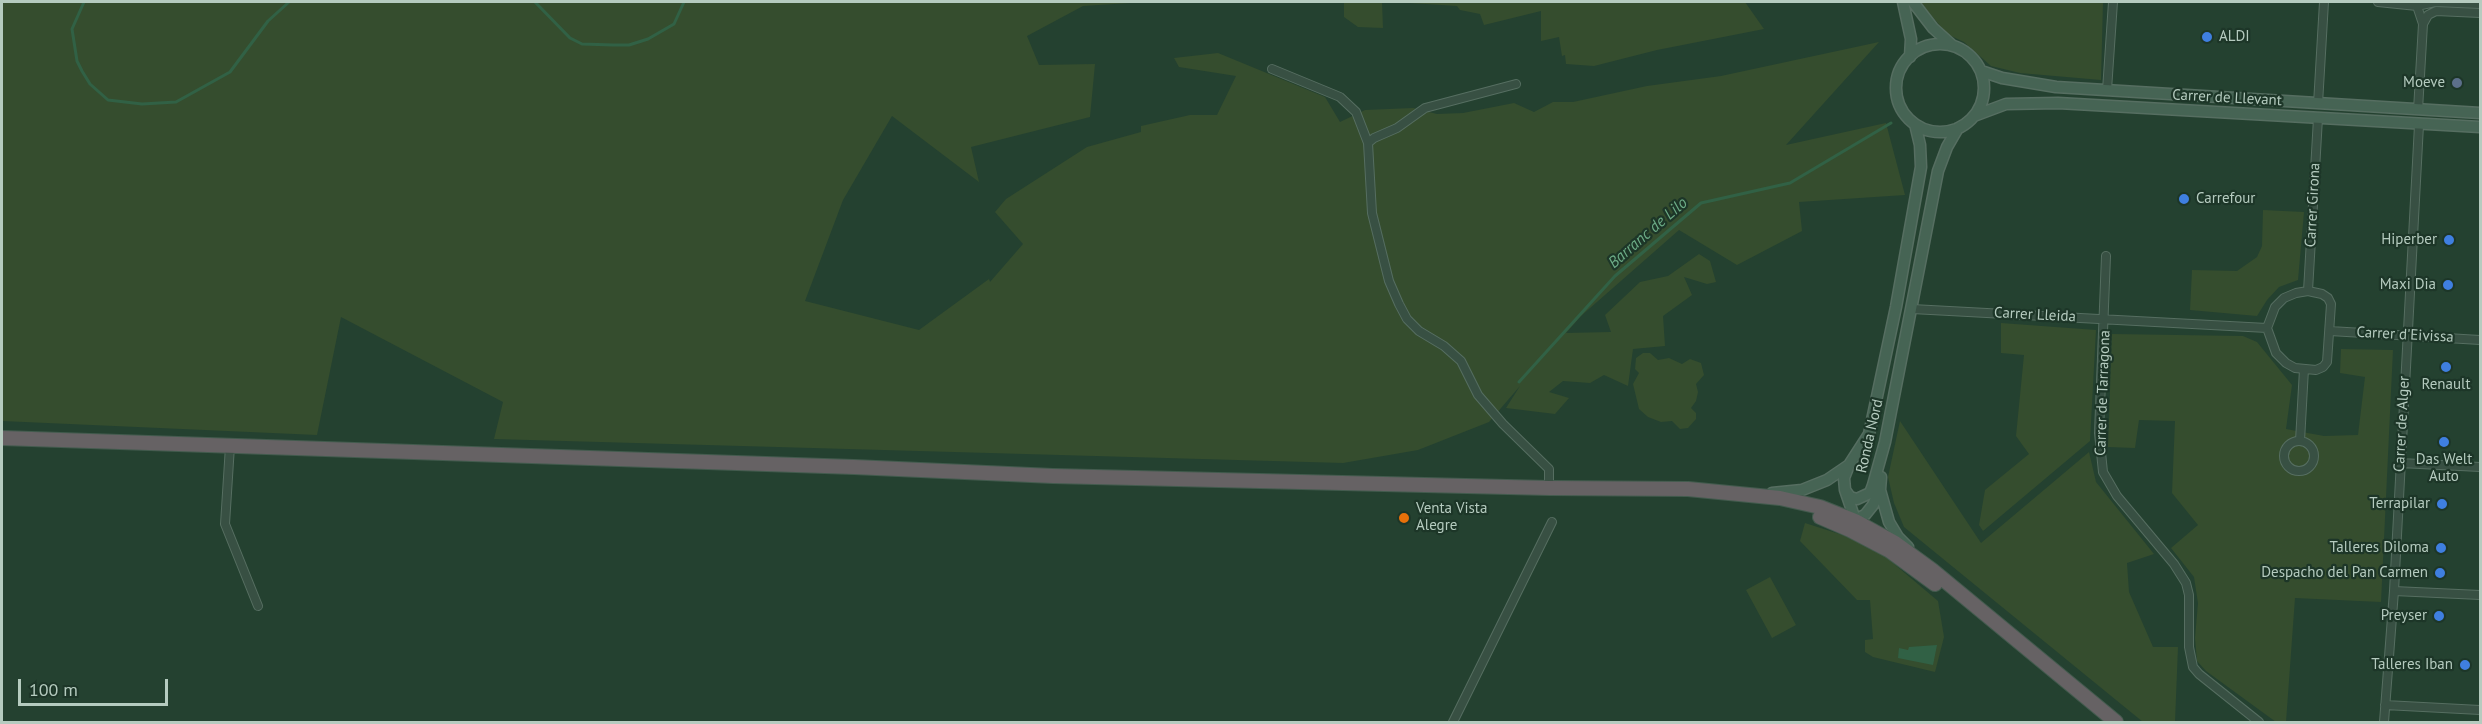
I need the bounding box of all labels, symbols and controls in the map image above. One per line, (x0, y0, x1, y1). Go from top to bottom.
place label: ALDI (2219, 28, 2250, 46)
marker: ALDI (2200, 30, 2214, 44)
place label: Moeve (2403, 74, 2445, 92)
marker: Moeve (2450, 76, 2464, 90)
street label: Carrer de Llevant (2172, 86, 2282, 110)
street label: Carrer Girona (2302, 162, 2324, 248)
place label: Carrefour (2196, 190, 2255, 208)
marker: Carrefour (2177, 192, 2191, 206)
water label: Barranc de Lilo (1605, 193, 1691, 273)
place label: Hiperber (2381, 231, 2437, 249)
marker: Hiperber (2442, 233, 2456, 247)
place label: Maxi Dia (2380, 276, 2436, 294)
marker: Maxi Dia (2441, 278, 2455, 292)
street label: Carrer Lleida (1994, 304, 2076, 326)
street label: Carrer d'Eivissa (2356, 323, 2454, 347)
street label: Carrer de Tarragona (2092, 330, 2114, 456)
marker: Renault (2439, 360, 2453, 374)
street label: Carrer de Alger (2390, 375, 2414, 473)
place label: Renault (2421, 376, 2471, 394)
street label: Ronda Nord (1853, 397, 1887, 475)
marker: Das Welt Auto (2437, 435, 2451, 449)
place label: Das Welt Auto (2416, 451, 2472, 486)
place label: Terrapilar (2369, 495, 2430, 513)
marker: Terrapilar (2435, 497, 2449, 511)
place label: Venta Vista Alegre (1416, 500, 1487, 535)
marker: Venta Vista Alegre (1397, 511, 1411, 525)
place label: Talleres Diloma (2330, 539, 2429, 557)
marker: Talleres Diloma (2434, 541, 2448, 555)
place label: Despacho del Pan Carmen (2261, 564, 2428, 582)
marker: Despacho del Pan Carmen (2433, 566, 2447, 580)
place label: Preyser (2381, 607, 2427, 625)
marker: Preyser (2432, 609, 2446, 623)
place label: Talleres Iban (2371, 656, 2453, 674)
marker: Talleres Iban (2458, 658, 2472, 672)
scale bar (21, 667, 171, 705)
text: 100 m (29, 678, 78, 701)

